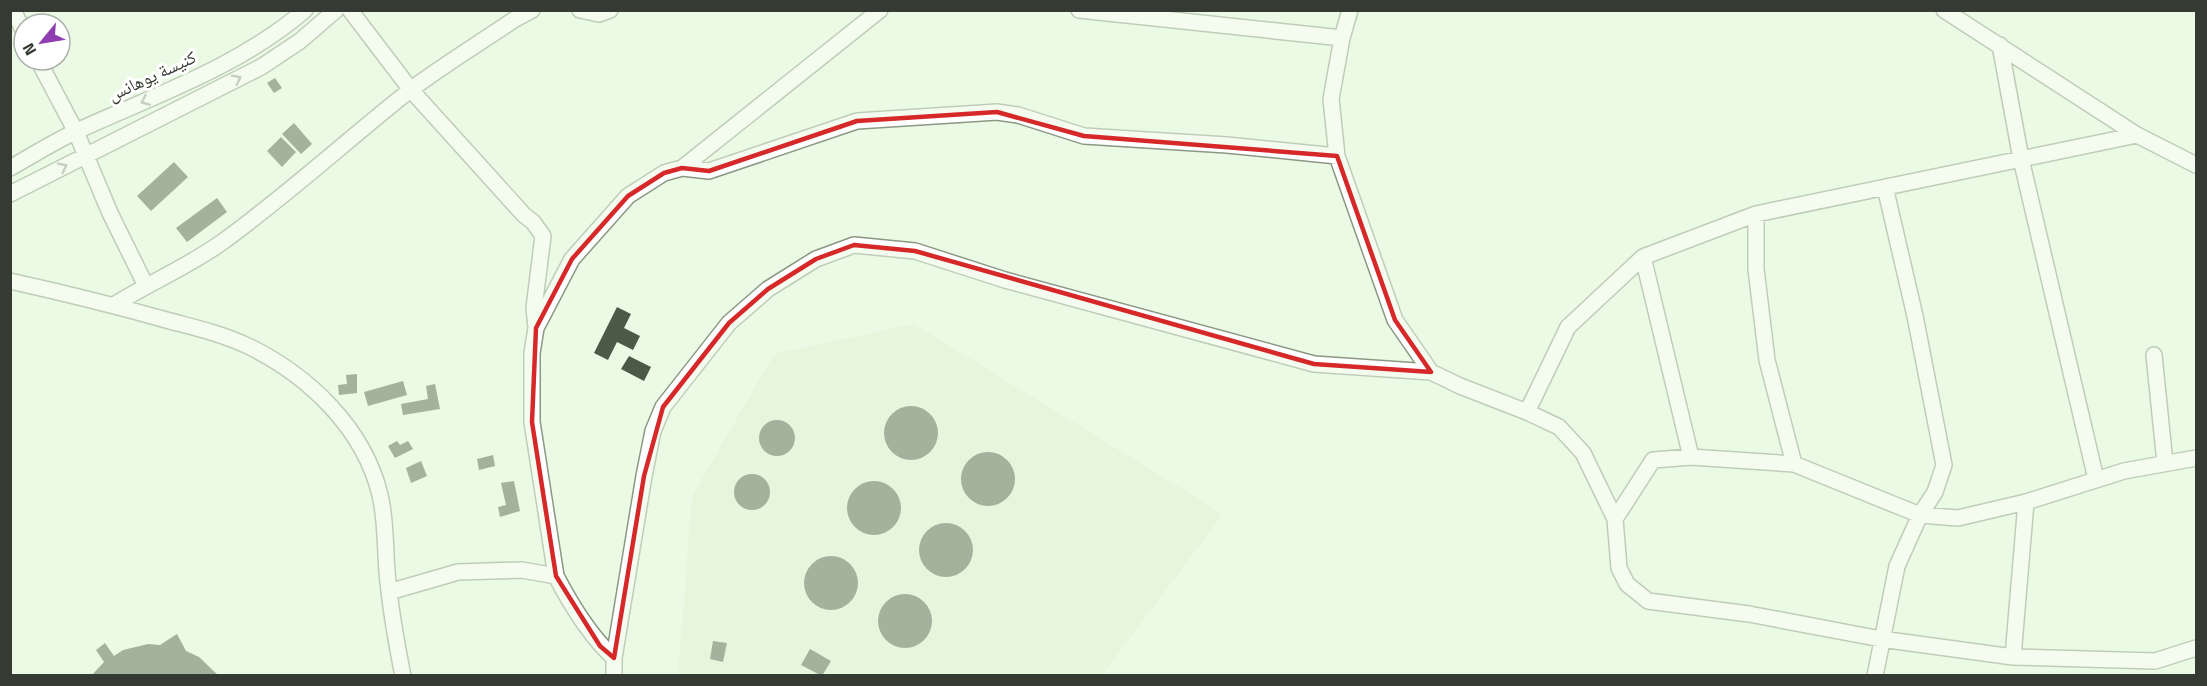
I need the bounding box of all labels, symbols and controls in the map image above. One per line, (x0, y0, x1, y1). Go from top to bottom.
north arrow (12, 12, 72, 72)
text: N (16, 39, 42, 60)
street label: كنيسة يوهانس (103, 43, 201, 108)
one-way arrow (230, 75, 241, 86)
one-way arrow (140, 94, 151, 106)
one-way arrow (56, 163, 67, 175)

